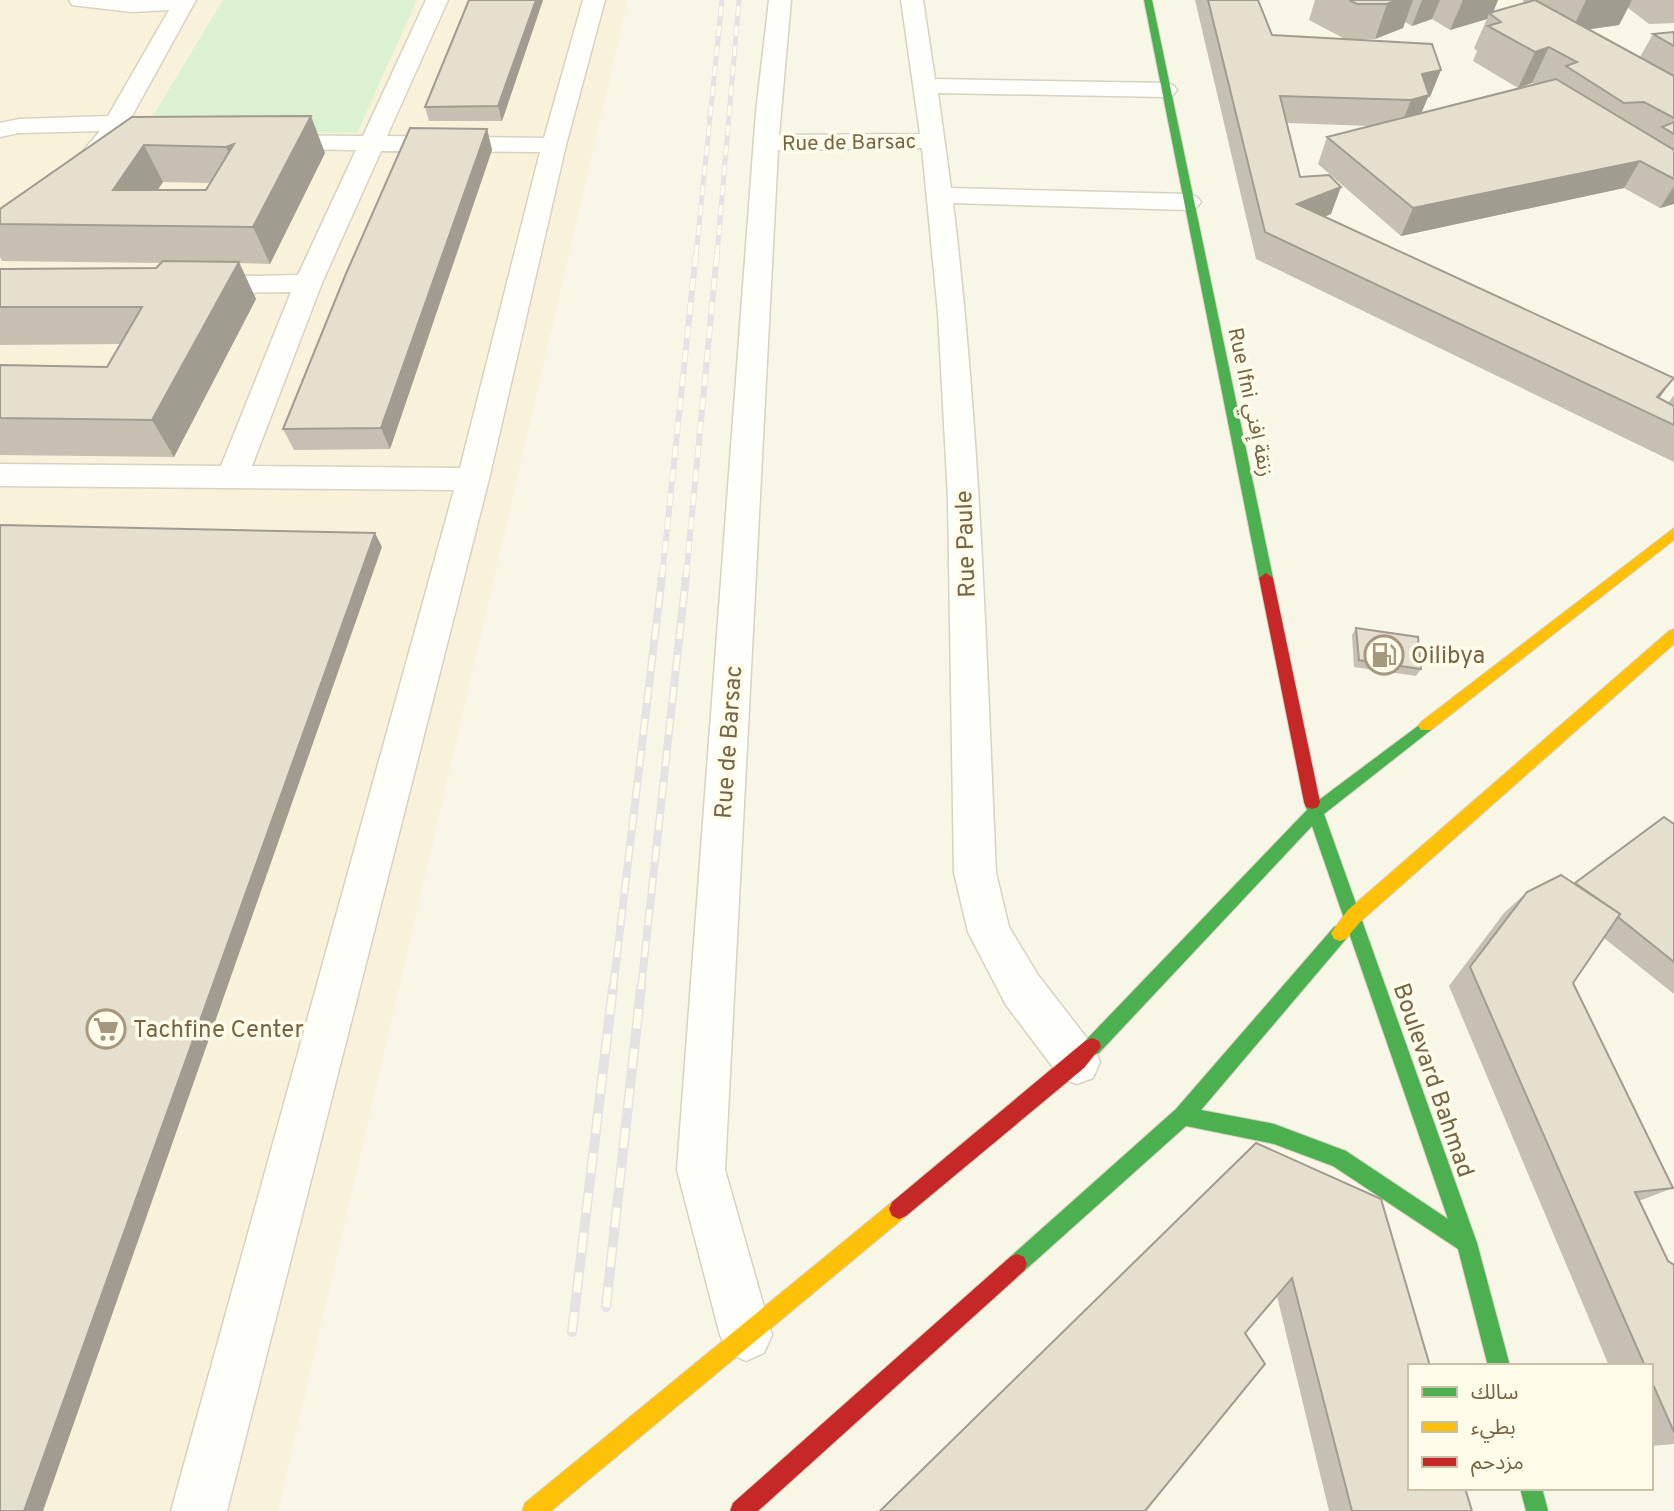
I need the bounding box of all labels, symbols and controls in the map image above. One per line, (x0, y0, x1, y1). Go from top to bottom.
street label: Rue de Barsac (782, 129, 916, 158)
street label: Rue Ifni زنقة إفني (1220, 325, 1279, 480)
street label: Rue Paule (950, 490, 984, 598)
fuel station icon: Oilibya (1363, 634, 1405, 676)
place label: Oilibya (1411, 642, 1485, 672)
street label: Rue de Barsac (710, 664, 750, 820)
street label: Boulevard Bahmad (1385, 980, 1479, 1182)
supermarket icon: Tachfine Center (85, 1008, 127, 1050)
place label: Tachfine Center (133, 1016, 304, 1046)
legend (1408, 1364, 1653, 1490)
text: سالك (1471, 1380, 1518, 1407)
text: بطيء (1471, 1415, 1516, 1443)
text: مزدحم (1471, 1450, 1524, 1477)

